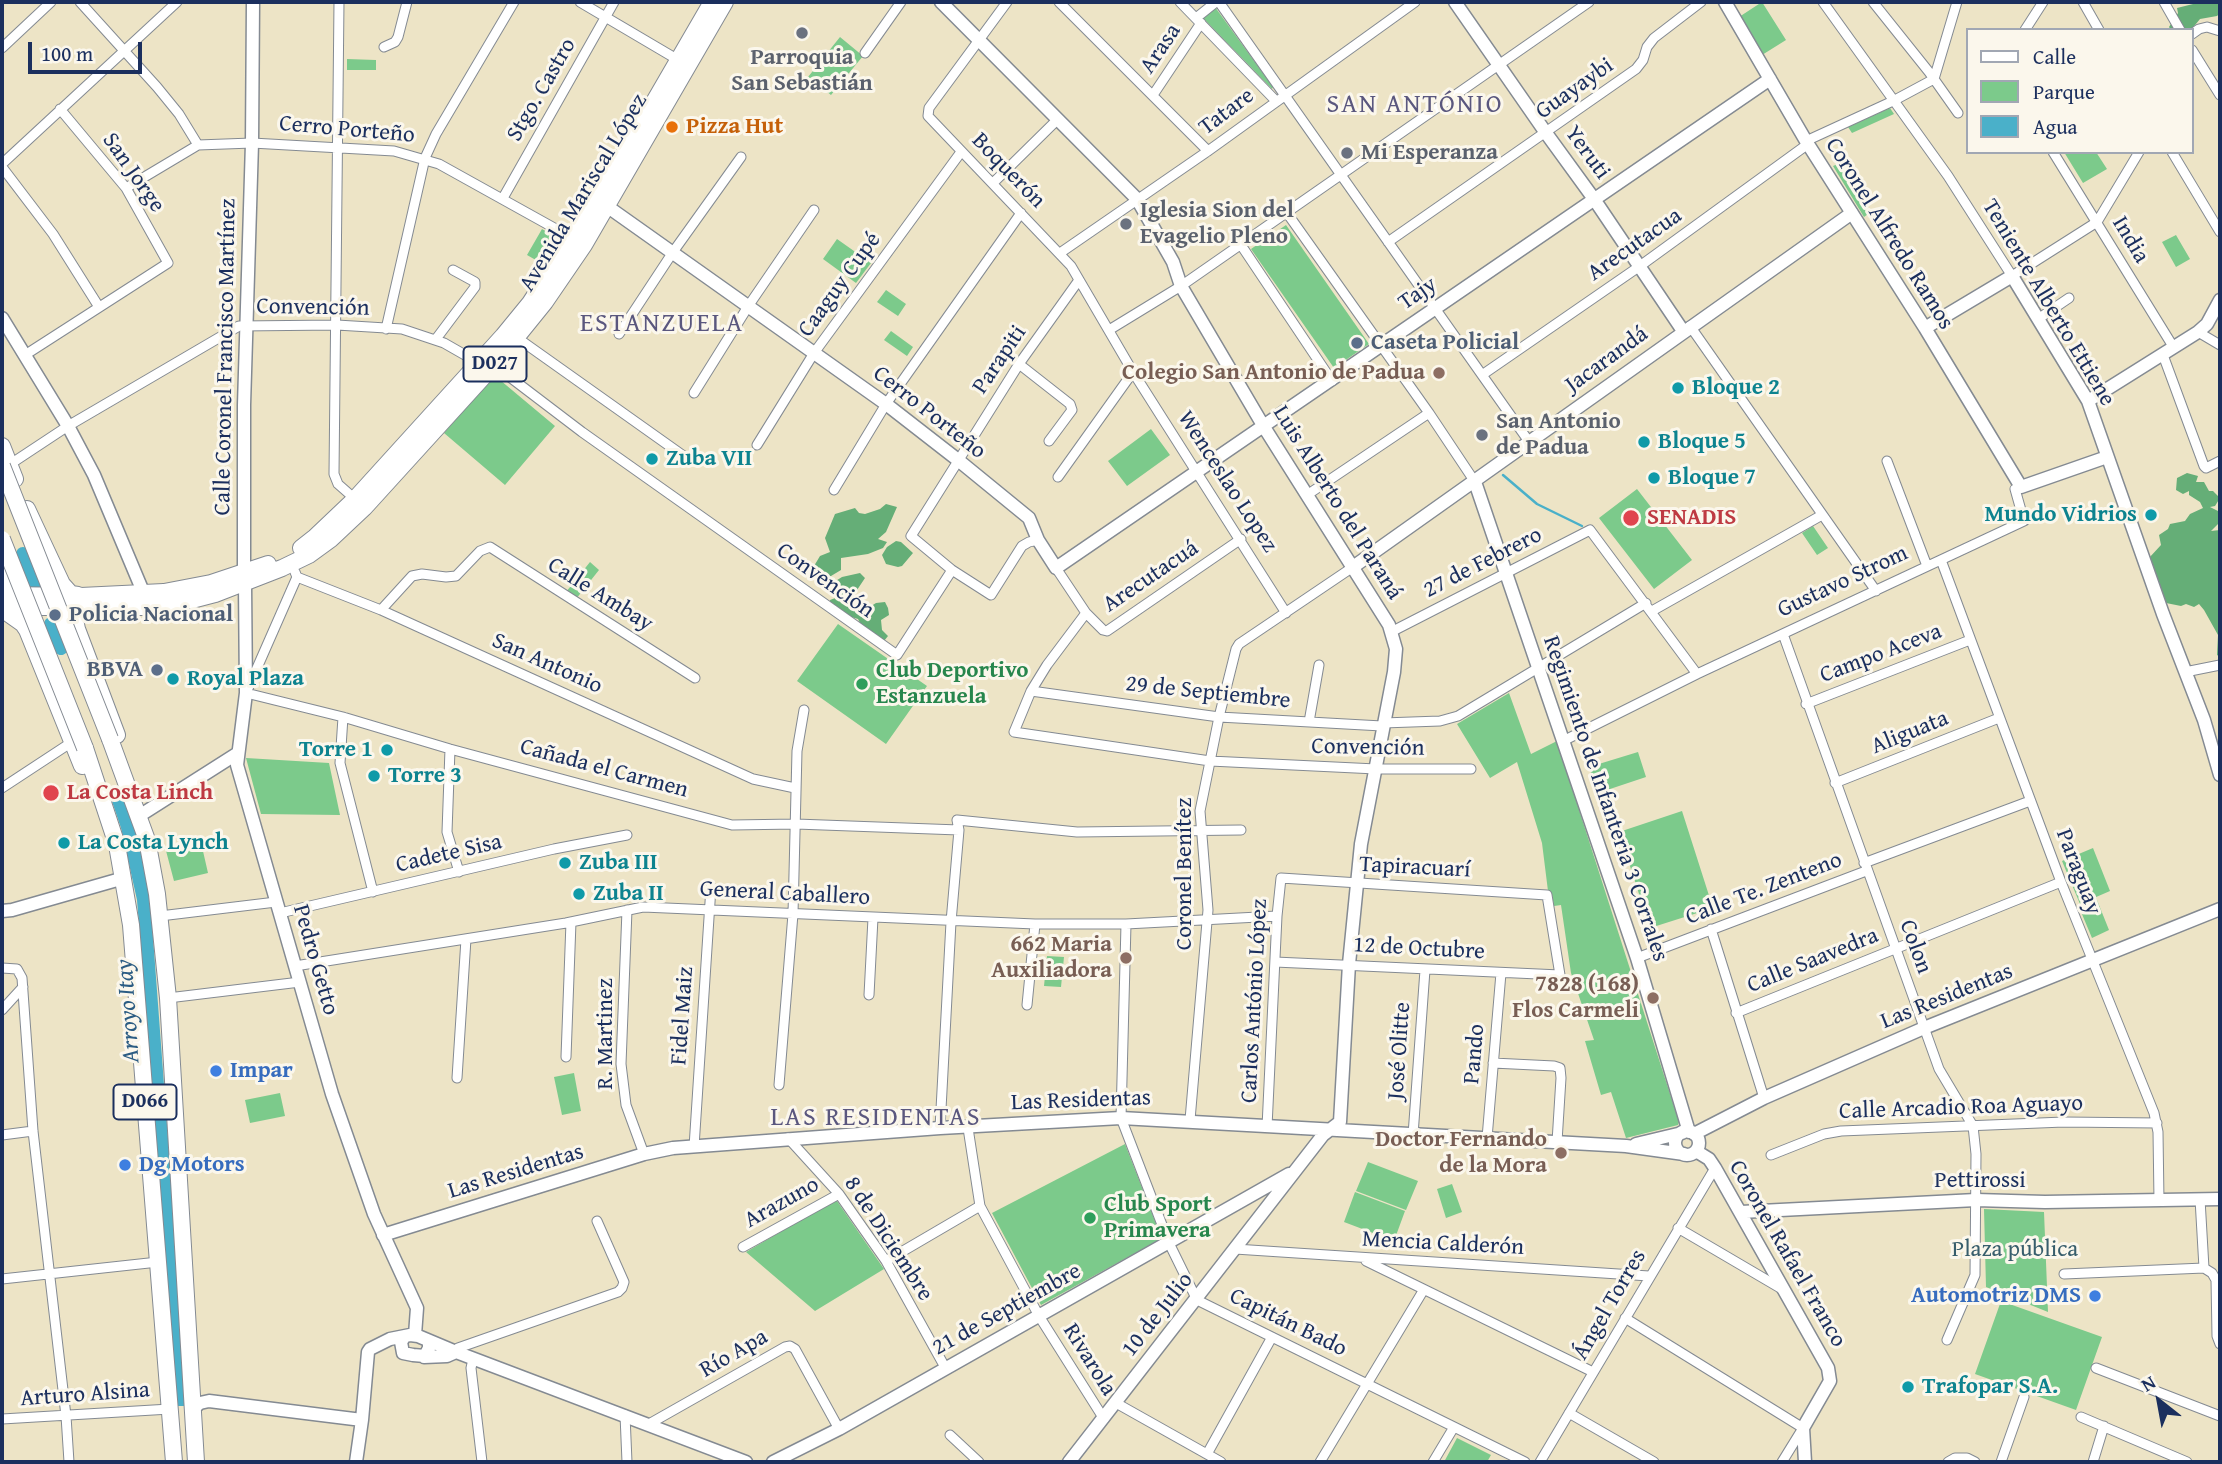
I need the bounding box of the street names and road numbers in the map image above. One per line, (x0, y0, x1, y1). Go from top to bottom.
street label: Arasa (1134, 19, 1188, 79)
street label: Stgo. Castro (501, 33, 583, 147)
street label: Guayaybi (1531, 52, 1619, 126)
street label: Tatare (1194, 82, 1260, 142)
street label: Avenida Mariscal López (514, 89, 654, 297)
street label: Cerro Porteño (278, 110, 416, 150)
street label: Yeruti (1558, 121, 1616, 185)
street label: San Jorge (96, 128, 170, 218)
street label: Boquerón (965, 128, 1051, 214)
street label: Coronel Alfredo Ramos (1819, 133, 1959, 335)
street label: Teniente Alberto Ettiene (1975, 195, 2121, 411)
street label: Calle Coronel Francisco Martínez (209, 198, 243, 516)
street label: Arecutacua (1582, 202, 1688, 288)
street label: India (2105, 212, 2155, 268)
street label: Caaguy Cupé (793, 227, 887, 343)
street label: Tajy (1393, 271, 1443, 317)
street label: Convención (256, 293, 370, 323)
street label: Parapiti (967, 320, 1033, 400)
street label: Jacarandá (1560, 321, 1654, 399)
road number: D027 (463, 346, 526, 382)
street label: Cerro Porteño (867, 360, 991, 466)
street label: Luis Alberto del Paraná (1266, 401, 1408, 605)
street label: Wenceslao Lopez (1171, 406, 1283, 558)
street label: 27 de Febrero (1419, 521, 1547, 605)
street label: Arecutacuá (1098, 535, 1204, 619)
street label: Convención (771, 537, 879, 625)
street label: Gustavo Strom (1773, 540, 1913, 624)
street label: Calle Ambay (542, 552, 658, 638)
street label: Campo Aceva (1816, 618, 1946, 690)
street label: San Antonio (488, 627, 606, 701)
street label: Regimiento de Infanteria 3 Corrales (1536, 633, 1674, 965)
street label: 29 de Septiembre (1124, 671, 1292, 715)
street label: Aliguata (1867, 705, 1953, 761)
street label: Cañada el Carmen (517, 733, 691, 805)
street label: Convención (1311, 733, 1425, 763)
street label: Coronel Benítez (1171, 798, 1199, 950)
street label: Paraguay (2049, 825, 2107, 919)
street label: Cadete Sisa (393, 828, 505, 880)
street label: Calle Te. Zenteno (1682, 847, 1846, 931)
street label: Tapiracuarí (1359, 851, 1471, 885)
street label: General Caballero (699, 876, 871, 912)
street label: Carlos António López (1236, 898, 1274, 1104)
street label: Pedro Getto (286, 902, 344, 1018)
street label: Colon (1893, 916, 1937, 978)
street label: Calle Saavedra (1743, 922, 1883, 1000)
street label: 12 de Octubre (1352, 932, 1486, 966)
street label: Las Residentas (1877, 958, 2017, 1036)
street label: Fidel Maiz (666, 966, 700, 1066)
street label: R. Martinez (592, 978, 620, 1090)
street label: José Olitte (1383, 1001, 1417, 1101)
street label: Pando (1459, 1023, 1491, 1085)
road number: D066 (114, 1084, 176, 1120)
street label: Las Residentas (1011, 1085, 1151, 1117)
street label: Calle Arcadio Roa Aguayo (1839, 1090, 2083, 1126)
street label: Las Residentas (445, 1138, 587, 1206)
street label: Coronel Rafael Franco (1722, 1156, 1852, 1352)
street label: Pettirossi (1934, 1167, 2026, 1195)
street label: Arazuno (740, 1171, 824, 1235)
street label: 8 de Diciembre (838, 1172, 938, 1306)
street label: Mencia Calderón (1361, 1226, 1525, 1262)
street label: Ángel Torres (1567, 1245, 1653, 1365)
street label: 21 de Septiembre (928, 1258, 1086, 1362)
street label: 10 de Julio (1116, 1267, 1200, 1363)
street label: Capitán Bado (1225, 1283, 1351, 1363)
street label: Rivarola (1056, 1319, 1122, 1401)
street label: Río Apa (695, 1324, 773, 1384)
street label: Arturo Alsina (19, 1377, 151, 1413)

